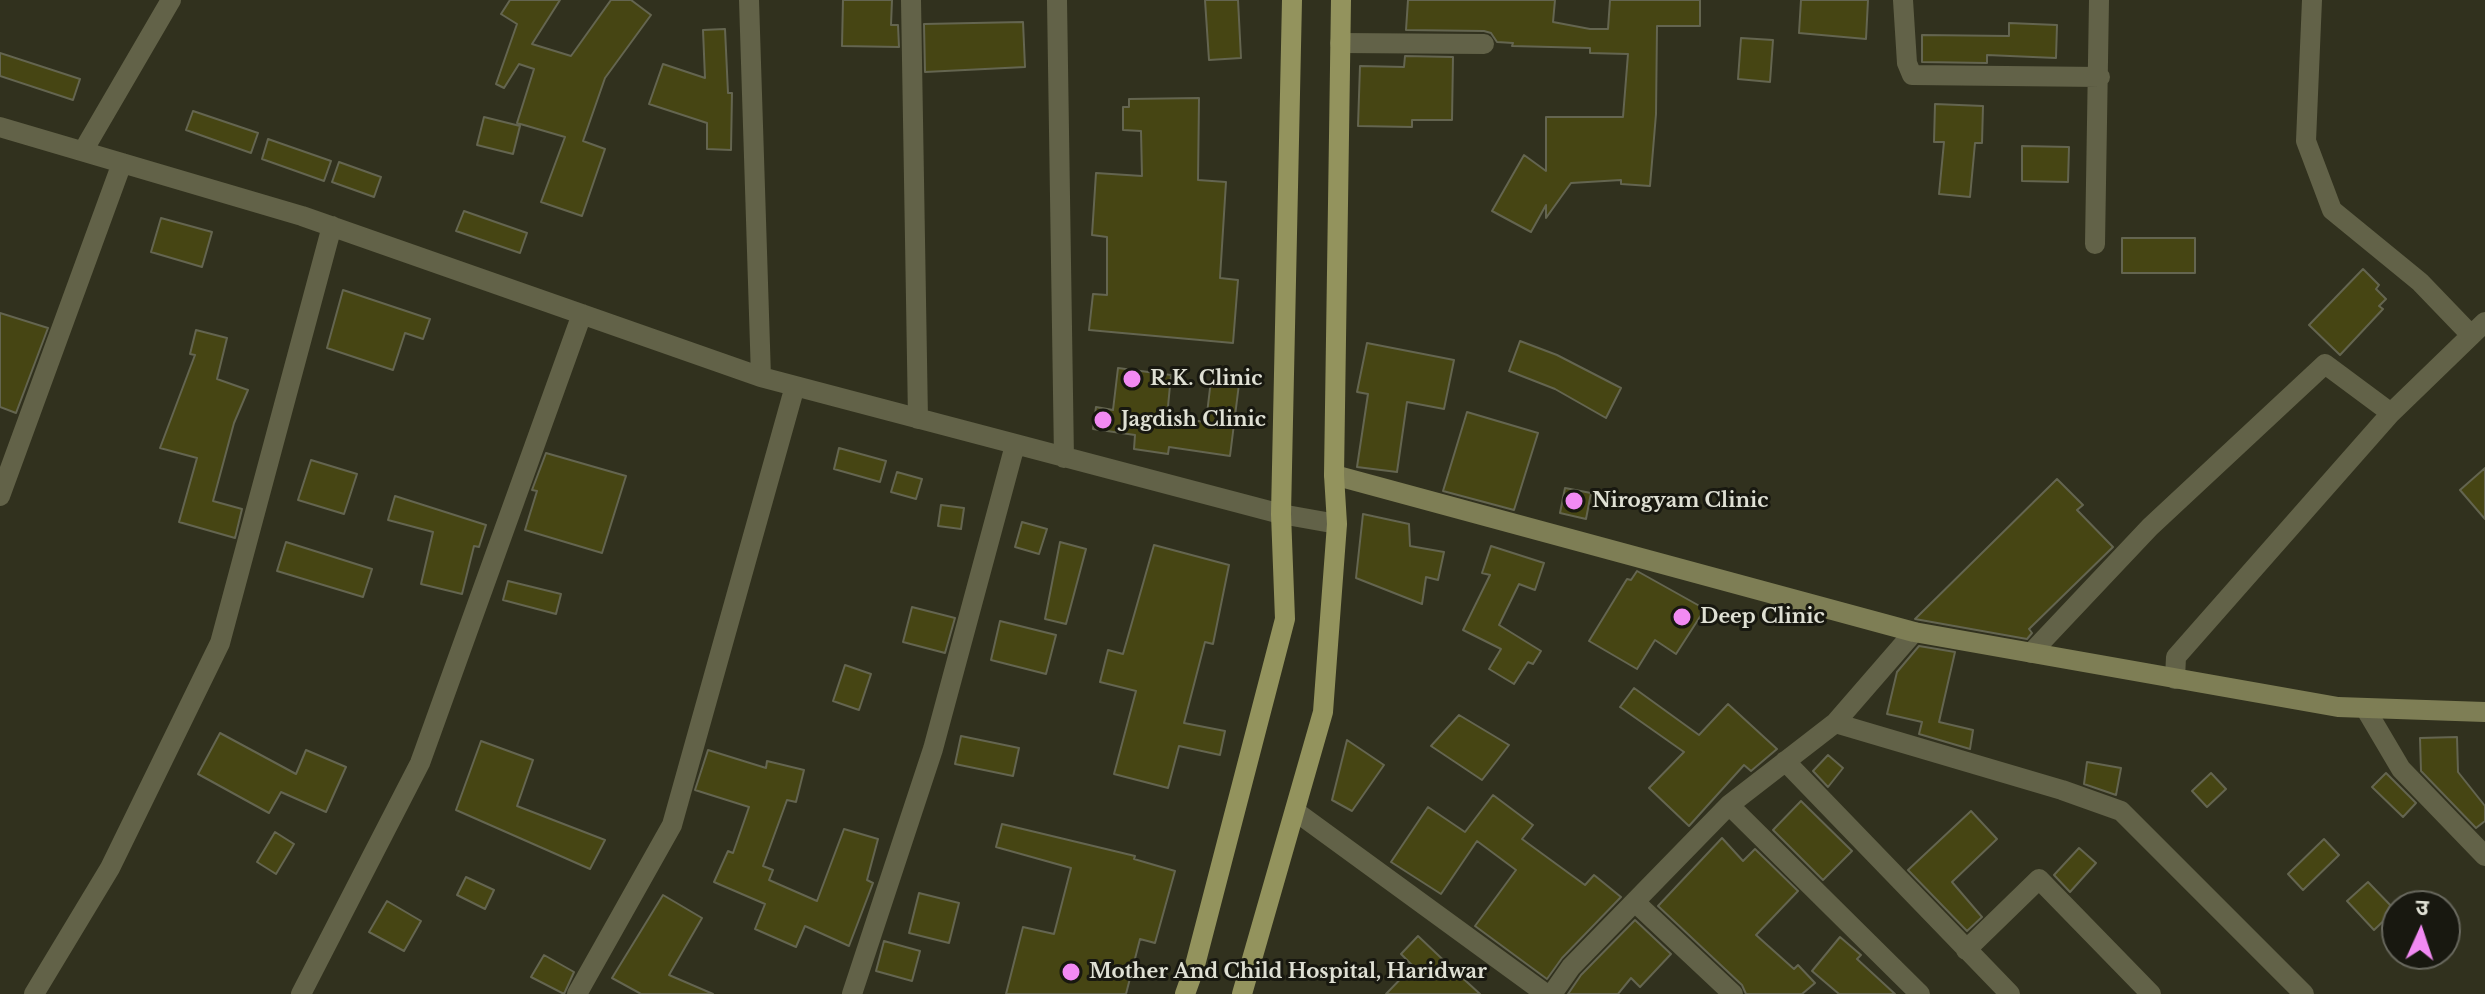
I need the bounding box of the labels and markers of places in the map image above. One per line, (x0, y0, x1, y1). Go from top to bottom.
place label: R.K. Clinic (1150, 367, 1262, 391)
marker: R.K. Clinic (1121, 368, 1143, 390)
place label: Jagdish Clinic (1121, 408, 1266, 432)
marker: Jagdish Clinic (1092, 409, 1114, 431)
place label: Nirogyam Clinic (1592, 489, 1768, 513)
marker: Nirogyam Clinic (1563, 490, 1585, 512)
place label: Deep Clinic (1700, 605, 1825, 629)
marker: Deep Clinic (1671, 606, 1693, 628)
place label: Mother And Child Hospital, Haridwar (1089, 960, 1487, 984)
marker: Mother And Child Hospital, Haridwar (1060, 961, 1082, 983)

